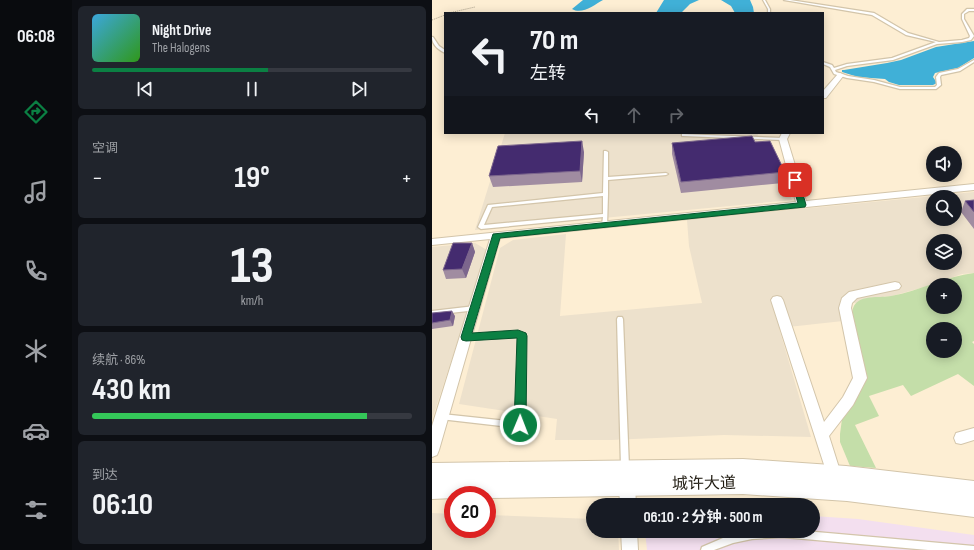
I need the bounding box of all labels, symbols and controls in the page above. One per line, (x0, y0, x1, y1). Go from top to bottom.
text: Night Drive (152, 21, 211, 40)
text: 70 m (530, 24, 578, 57)
text: 06:08 (17, 26, 55, 47)
icon: left (464, 28, 516, 80)
text: The Halogens (152, 40, 210, 56)
text: 左转 (530, 63, 566, 84)
icon: previous (134, 78, 156, 100)
icon: pause (241, 78, 263, 100)
icon: next (348, 78, 370, 100)
icon: directions (22, 98, 50, 126)
icon: left (581, 104, 603, 126)
icon: ahead (623, 104, 645, 126)
icon: right (665, 104, 687, 126)
text: 空调 (92, 140, 118, 156)
map controls (926, 146, 962, 358)
button: sound (926, 146, 962, 182)
text: 19° (234, 160, 270, 196)
pin (778, 163, 812, 197)
text: − (92, 165, 103, 192)
text: + (401, 165, 412, 192)
icon: arrive (784, 169, 806, 191)
icon: music (22, 178, 50, 206)
button: search (926, 190, 962, 226)
button: layers (926, 234, 962, 270)
text: 13 (230, 235, 274, 298)
icon: phone (22, 257, 50, 285)
button: + (926, 278, 962, 314)
text: km/h (241, 293, 263, 309)
button: − (926, 322, 962, 358)
icon: climate (22, 337, 50, 365)
text: 续航 · 86% (92, 352, 146, 368)
text: 430 km (92, 372, 171, 408)
position arrow (499, 404, 541, 446)
icon: car (22, 417, 50, 445)
text: 到达 (92, 467, 118, 483)
street label: 城许大道 (672, 474, 736, 494)
speed limit sign: 20 (444, 486, 496, 538)
text: 06:10 (92, 487, 153, 523)
icon: filters (22, 496, 50, 524)
text: 06:10 · 2 分钟 · 500 m (643, 508, 763, 527)

